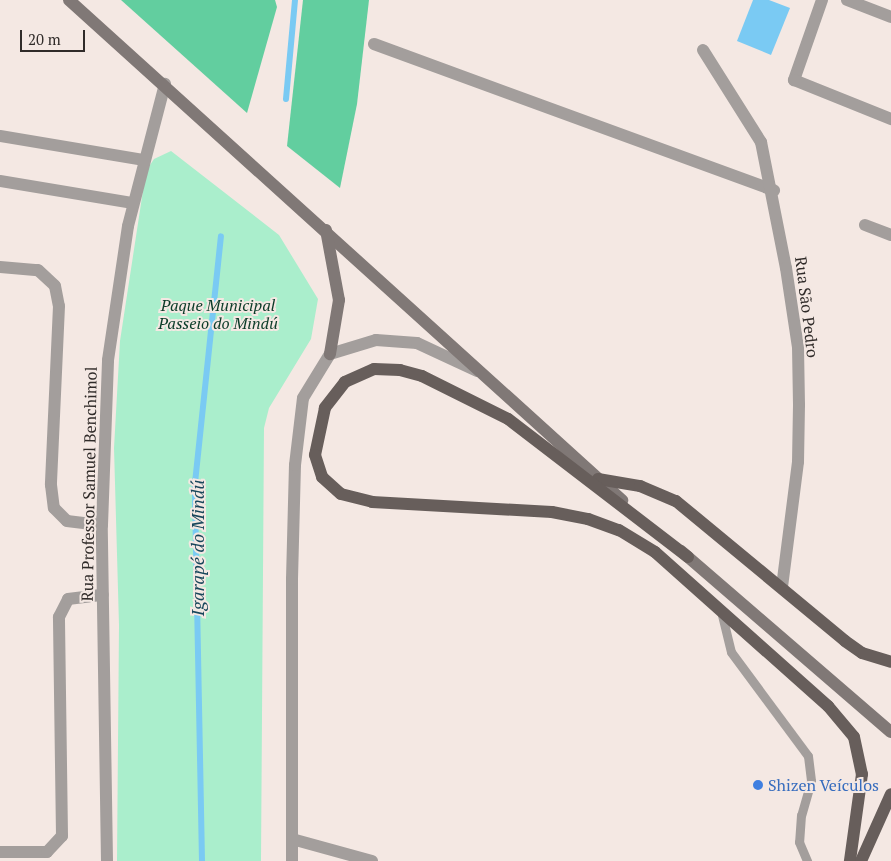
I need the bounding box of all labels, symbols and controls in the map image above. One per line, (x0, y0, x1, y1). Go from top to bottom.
scale bar (22, 20, 88, 52)
text: 20 m (28, 29, 61, 49)
street label: Rua São Pedro (791, 255, 823, 359)
park label: Paque Municipal Passeio do Mindú (158, 295, 278, 333)
street label: Rua Professor Samuel Benchimol (77, 366, 101, 602)
water label: Igarapé do Mindú (186, 480, 208, 616)
place label: Shizen Veículos (768, 775, 879, 795)
marker: Shizen Veículos (752, 779, 764, 791)

